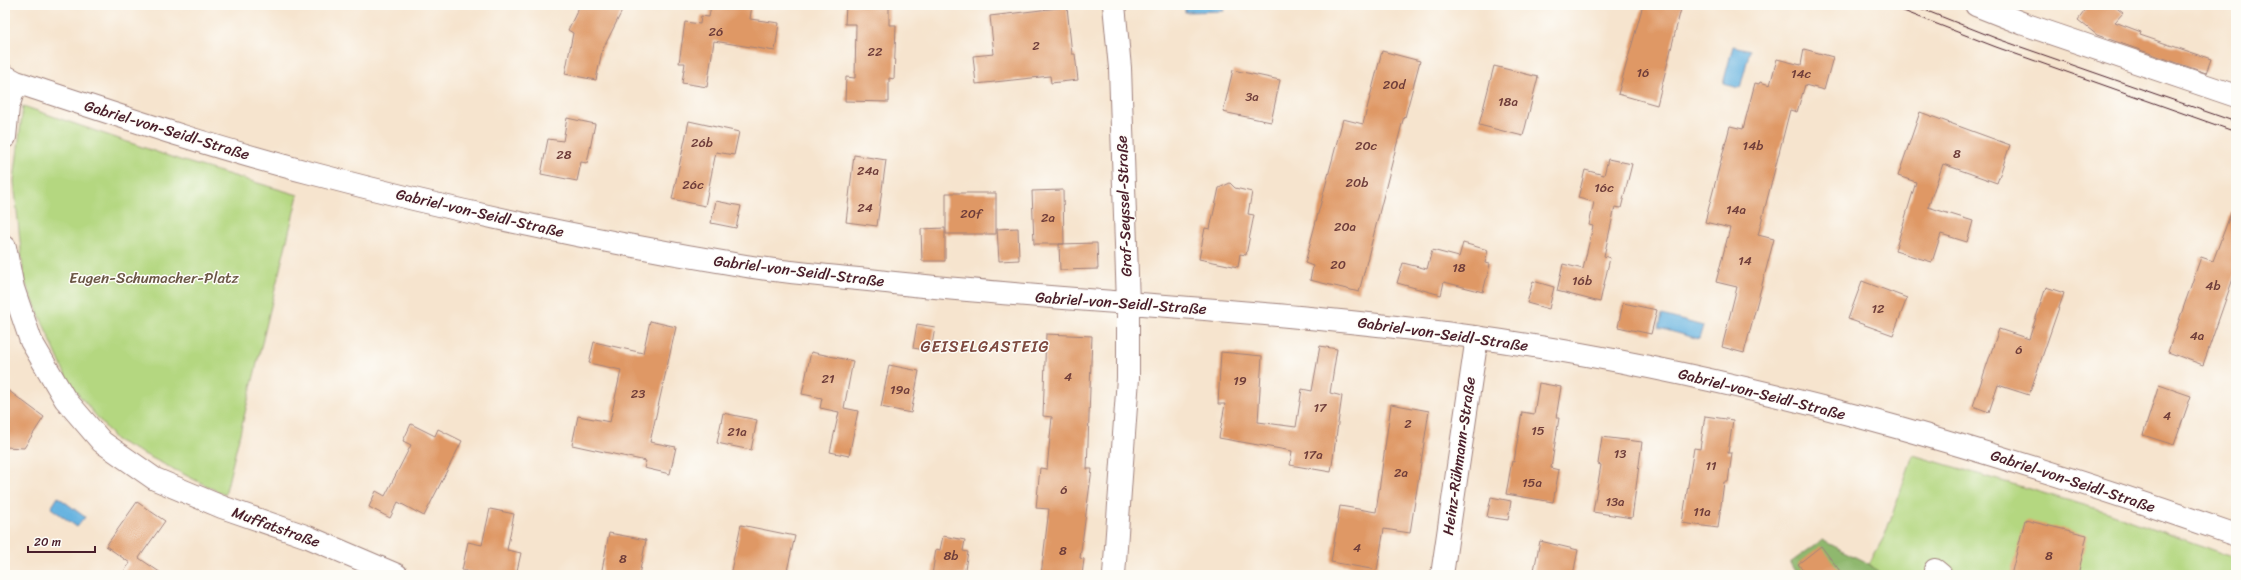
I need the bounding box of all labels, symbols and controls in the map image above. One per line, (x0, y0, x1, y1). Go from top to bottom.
house number: 26 (709, 20, 723, 43)
house number: 2 (1032, 34, 1040, 57)
house number: 22 (867, 40, 883, 63)
house number: 16 (1637, 61, 1649, 84)
house number: 14c (1791, 62, 1812, 85)
house number: 20d (1383, 73, 1406, 96)
house number: 3a (1245, 85, 1259, 108)
house number: 18a (1498, 90, 1518, 113)
street label: Gabriel-von-Seidl-Straße (81, 92, 253, 168)
house number: 26b (691, 131, 713, 154)
house number: 20c (1355, 134, 1378, 157)
house number: 14b (1743, 134, 1763, 157)
street label: Graf-Seyssel-Straße (1109, 135, 1139, 277)
house number: 8 (1953, 142, 1961, 165)
house number: 28 (556, 143, 572, 166)
house number: 24a (857, 159, 880, 182)
house number: 20b (1346, 171, 1368, 194)
house number: 26c (682, 173, 704, 196)
house number: 16c (1594, 176, 1614, 199)
street label: Gabriel-von-Seidl-Straße (393, 181, 567, 245)
house number: 24 (857, 196, 873, 219)
house number: 14a (1726, 198, 1747, 221)
house number: 20f (960, 202, 984, 225)
house number: 2a (1041, 206, 1055, 229)
house number: 20a (1334, 215, 1357, 238)
street label: Gabriel-von-Seidl-Straße (712, 248, 886, 294)
house number: 14 (1738, 249, 1752, 272)
house number: 20 (1330, 253, 1346, 276)
house number: 18 (1452, 256, 1466, 279)
park label: Eugen-Schumacher-Platz (69, 265, 240, 291)
house number: 16b (1572, 269, 1592, 292)
house number: 4b (2205, 274, 2221, 297)
street label: Gabriel-von-Seidl-Straße (1034, 284, 1208, 322)
house number: 12 (1871, 297, 1885, 320)
street label: Gabriel-von-Seidl-Straße (1356, 309, 1530, 359)
house number: 4a (2190, 324, 2205, 347)
district label: GEISELGASTEIG (920, 332, 1050, 361)
house number: 6 (2015, 338, 2023, 361)
street label: Gabriel-von-Seidl-Straße (1676, 361, 1849, 427)
house number: 4 (1064, 365, 1072, 388)
house number: 21 (821, 367, 835, 390)
house number: 19 (1233, 369, 1247, 392)
street label: Heinz-Rühmann-Straße (1435, 375, 1483, 537)
house number: 19a (890, 378, 911, 401)
house number: 23 (631, 382, 645, 405)
house number: 17 (1313, 396, 1328, 419)
house number: 4 (2163, 404, 2171, 427)
house number: 2 (1404, 412, 1412, 435)
house number: 15 (1531, 419, 1545, 442)
house number: 21a (727, 420, 747, 443)
house number: 13 (1614, 442, 1626, 465)
street label: Gabriel-von-Seidl-Straße (1987, 442, 2159, 520)
house number: 17a (1303, 443, 1323, 466)
house number: 11 (1705, 454, 1717, 477)
house number: 2a (1394, 461, 1408, 484)
house number: 15a (1522, 471, 1542, 494)
house number: 6 (1060, 478, 1068, 501)
house number: 13a (1605, 490, 1625, 513)
street label: Muffatstraße (228, 499, 324, 555)
house number: 11a (1693, 500, 1711, 523)
scale bar (28, 528, 95, 554)
text: 20 m (34, 531, 61, 553)
house number: 4 (1353, 536, 1361, 559)
house number: 8 (1059, 539, 1067, 562)
house number: 8b (944, 544, 958, 567)
house number: 8 (2045, 544, 2053, 567)
house number: 8 (619, 547, 627, 570)

